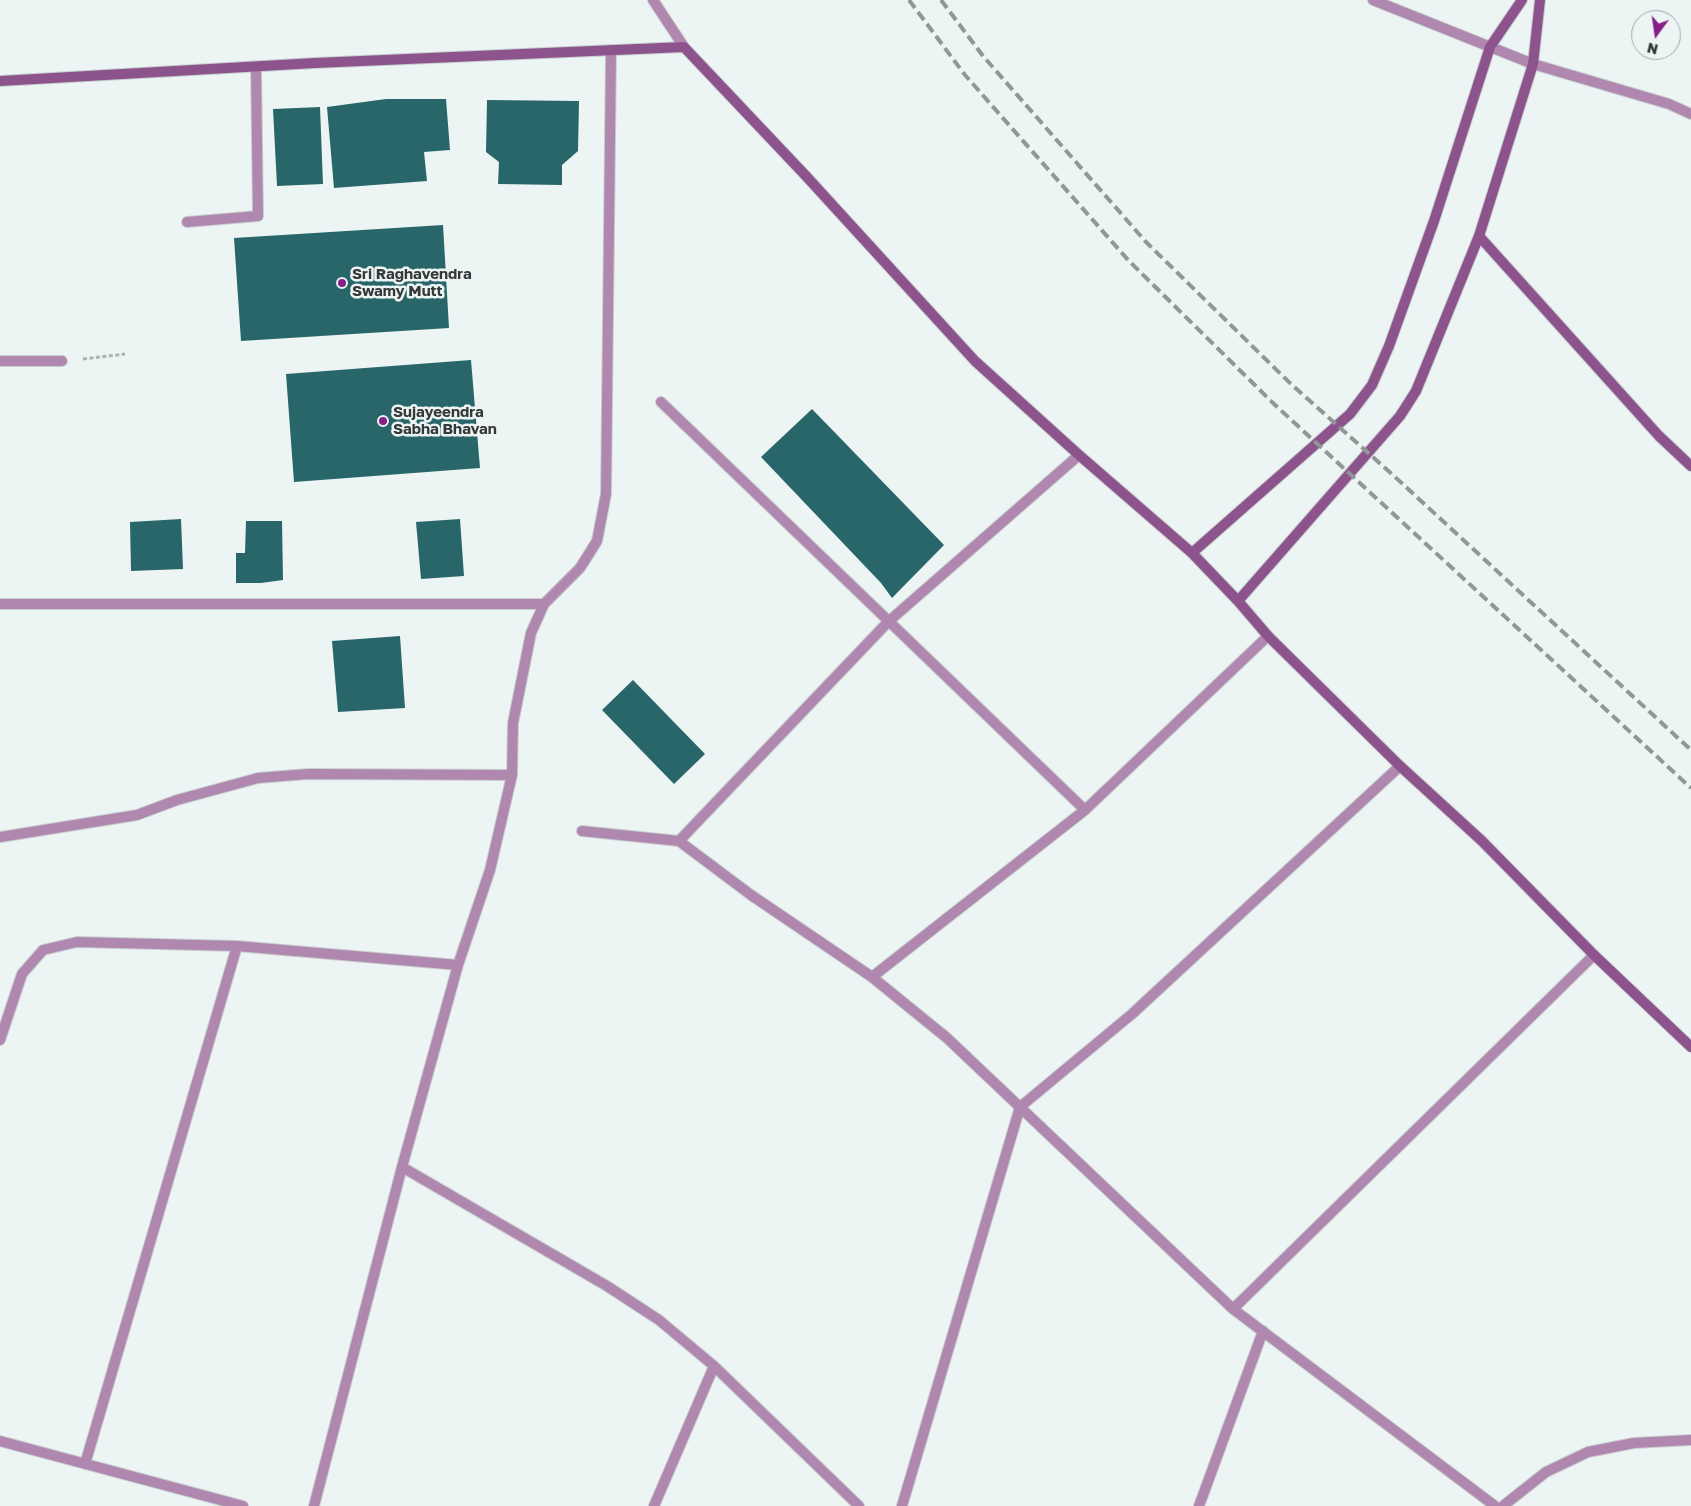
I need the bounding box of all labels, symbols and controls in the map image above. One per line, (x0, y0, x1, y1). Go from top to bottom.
north arrow (1631, 10, 1681, 60)
text: N (1645, 40, 1660, 59)
place label: Sri Raghavendra Swamy Mutt (352, 265, 472, 300)
marker: Sri Raghavendra Swamy Mutt (336, 277, 348, 289)
place label: Sujayeendra Sabha Bhavan (393, 403, 497, 438)
marker: Sujayeendra Sabha Bhavan (377, 415, 389, 427)

